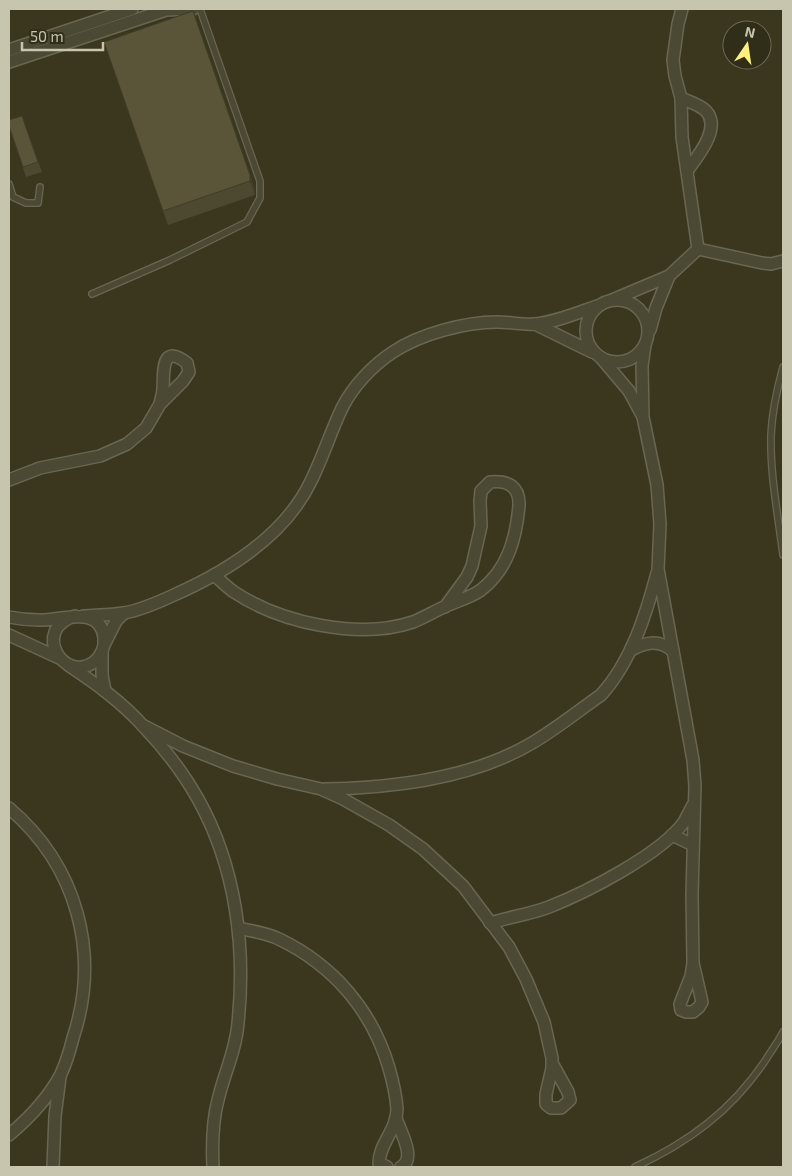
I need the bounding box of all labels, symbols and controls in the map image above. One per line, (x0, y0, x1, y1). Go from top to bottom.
scale bar (22, 20, 104, 52)
north arrow (722, 20, 772, 70)
text: N (743, 22, 757, 41)
text: 50 m (30, 27, 64, 45)

